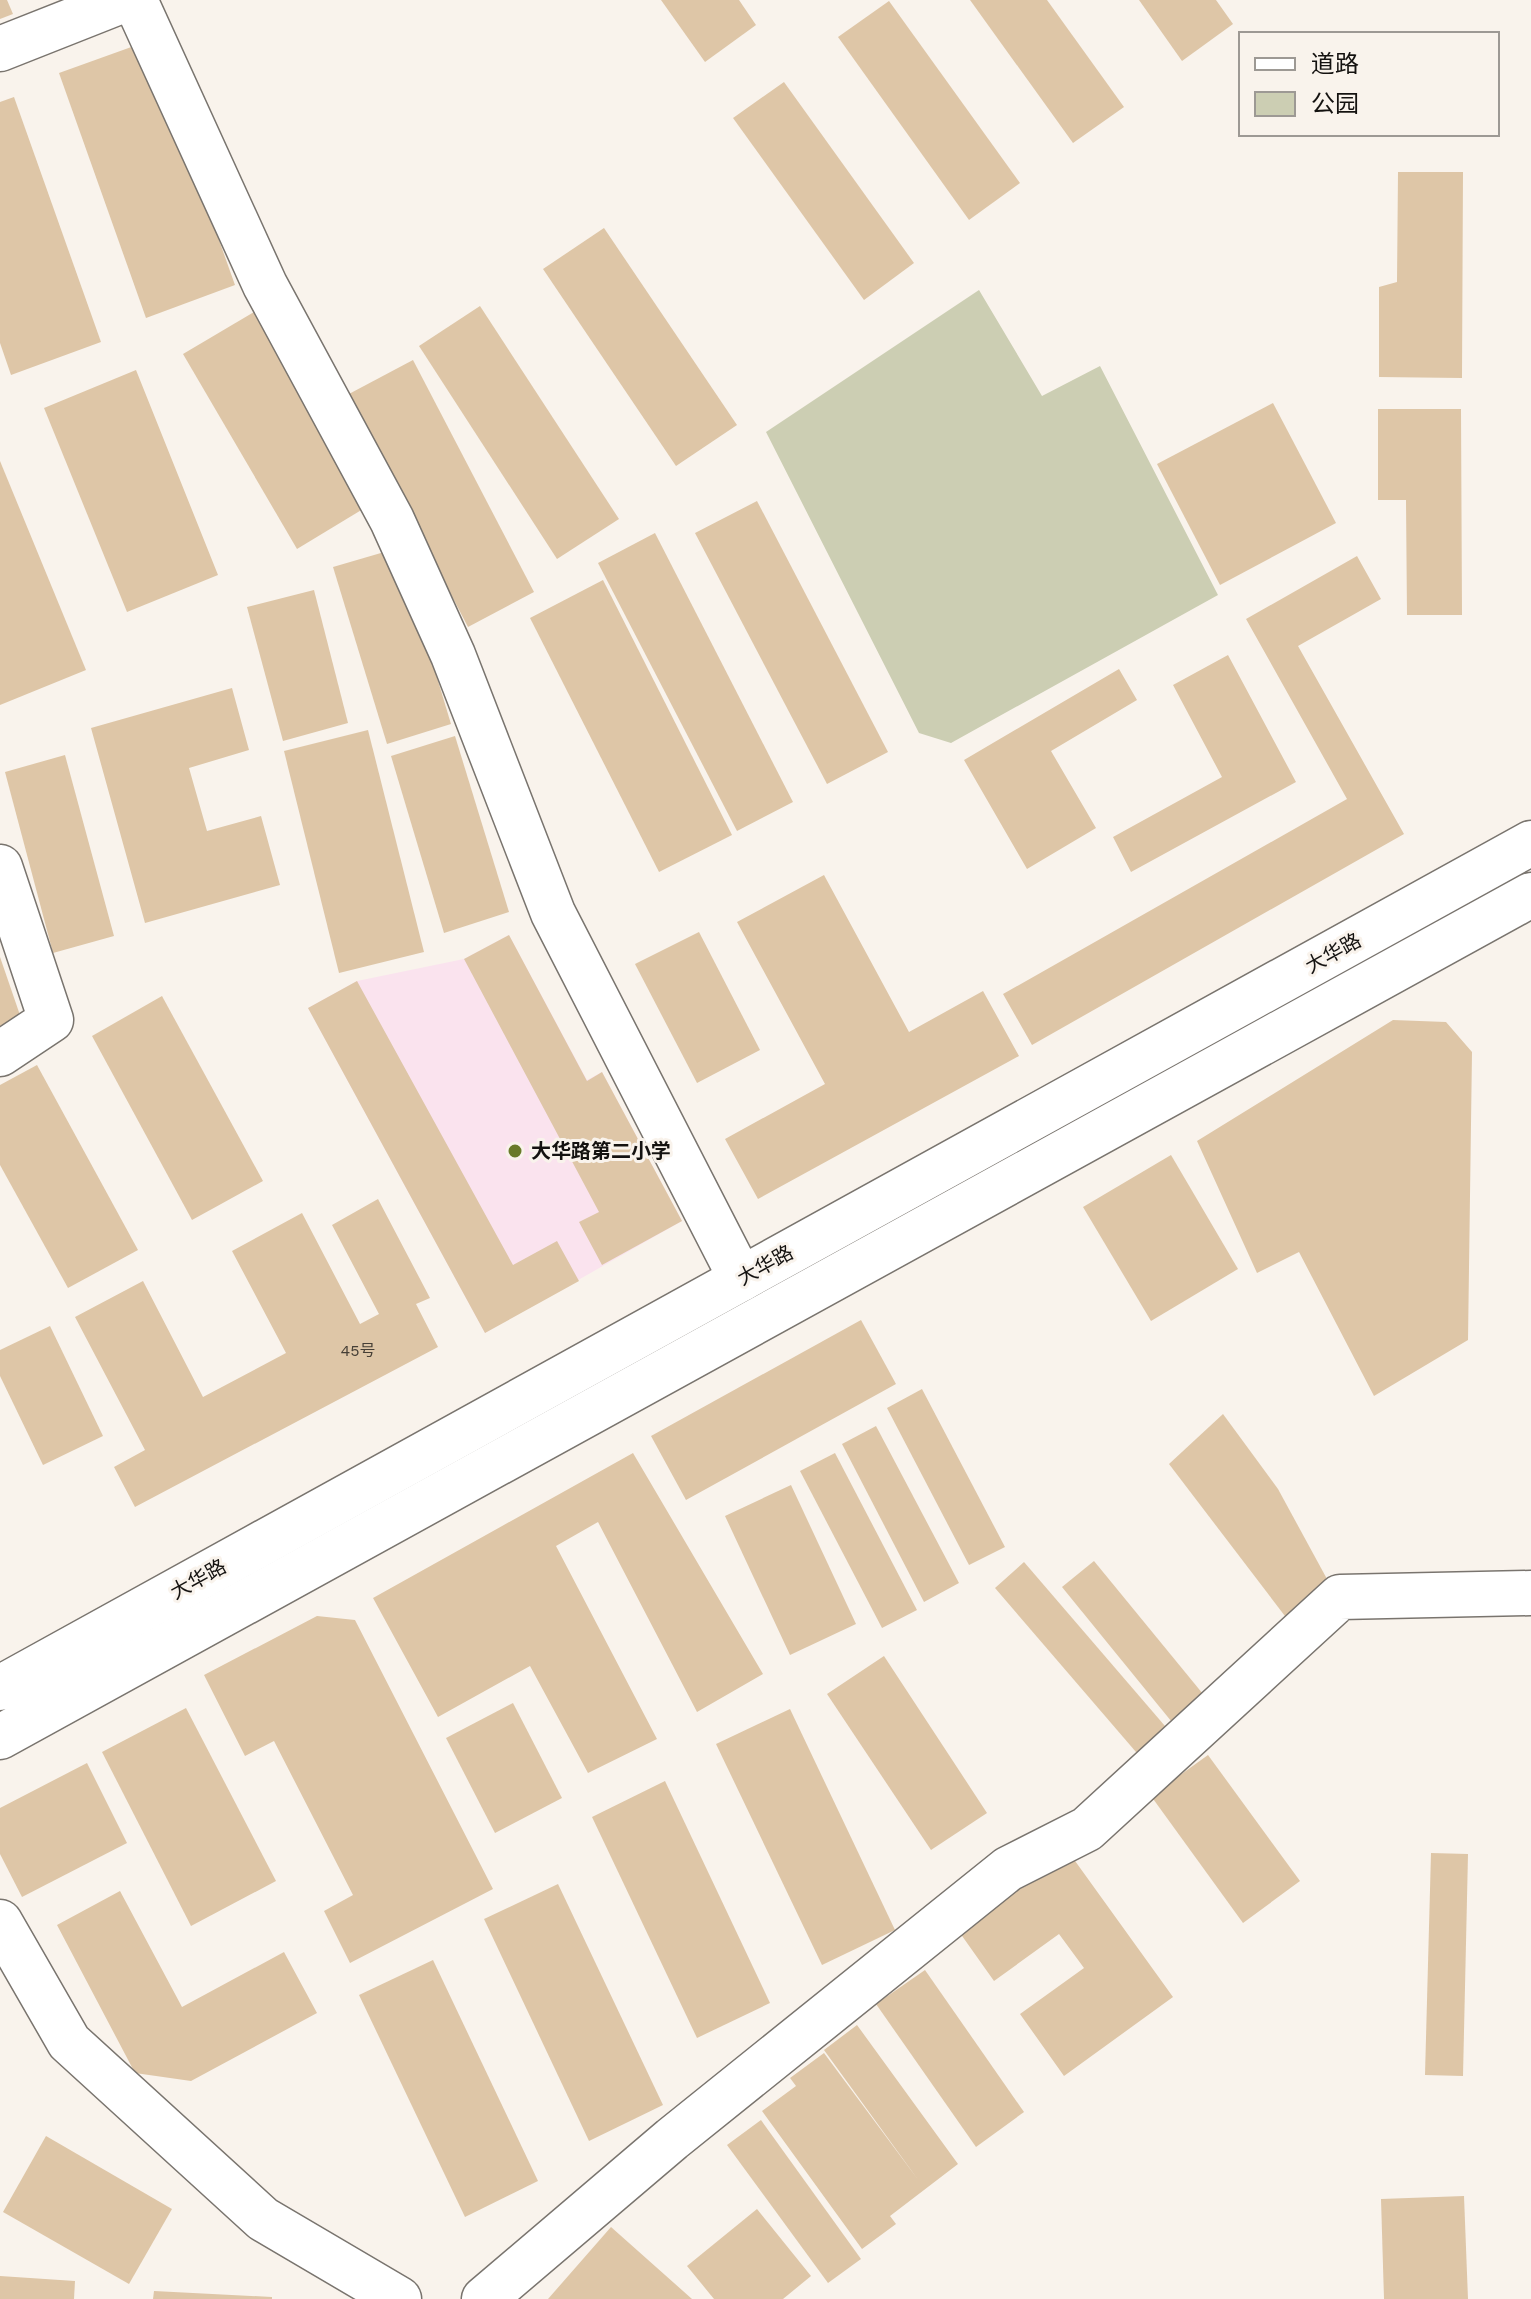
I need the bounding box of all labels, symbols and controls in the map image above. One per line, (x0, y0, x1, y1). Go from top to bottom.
legend (1239, 32, 1499, 136)
text: 道路 (1311, 50, 1359, 78)
text: 公园 (1311, 90, 1359, 118)
street label: 大华路 (1301, 928, 1365, 978)
place label: 大华路第二小学 (531, 1139, 671, 1163)
marker: 大华路第二小学 (506, 1142, 524, 1160)
street label: 大华路 (733, 1240, 797, 1290)
house number: 45号 (340, 1341, 376, 1360)
street label: 大华路 (166, 1554, 230, 1604)

